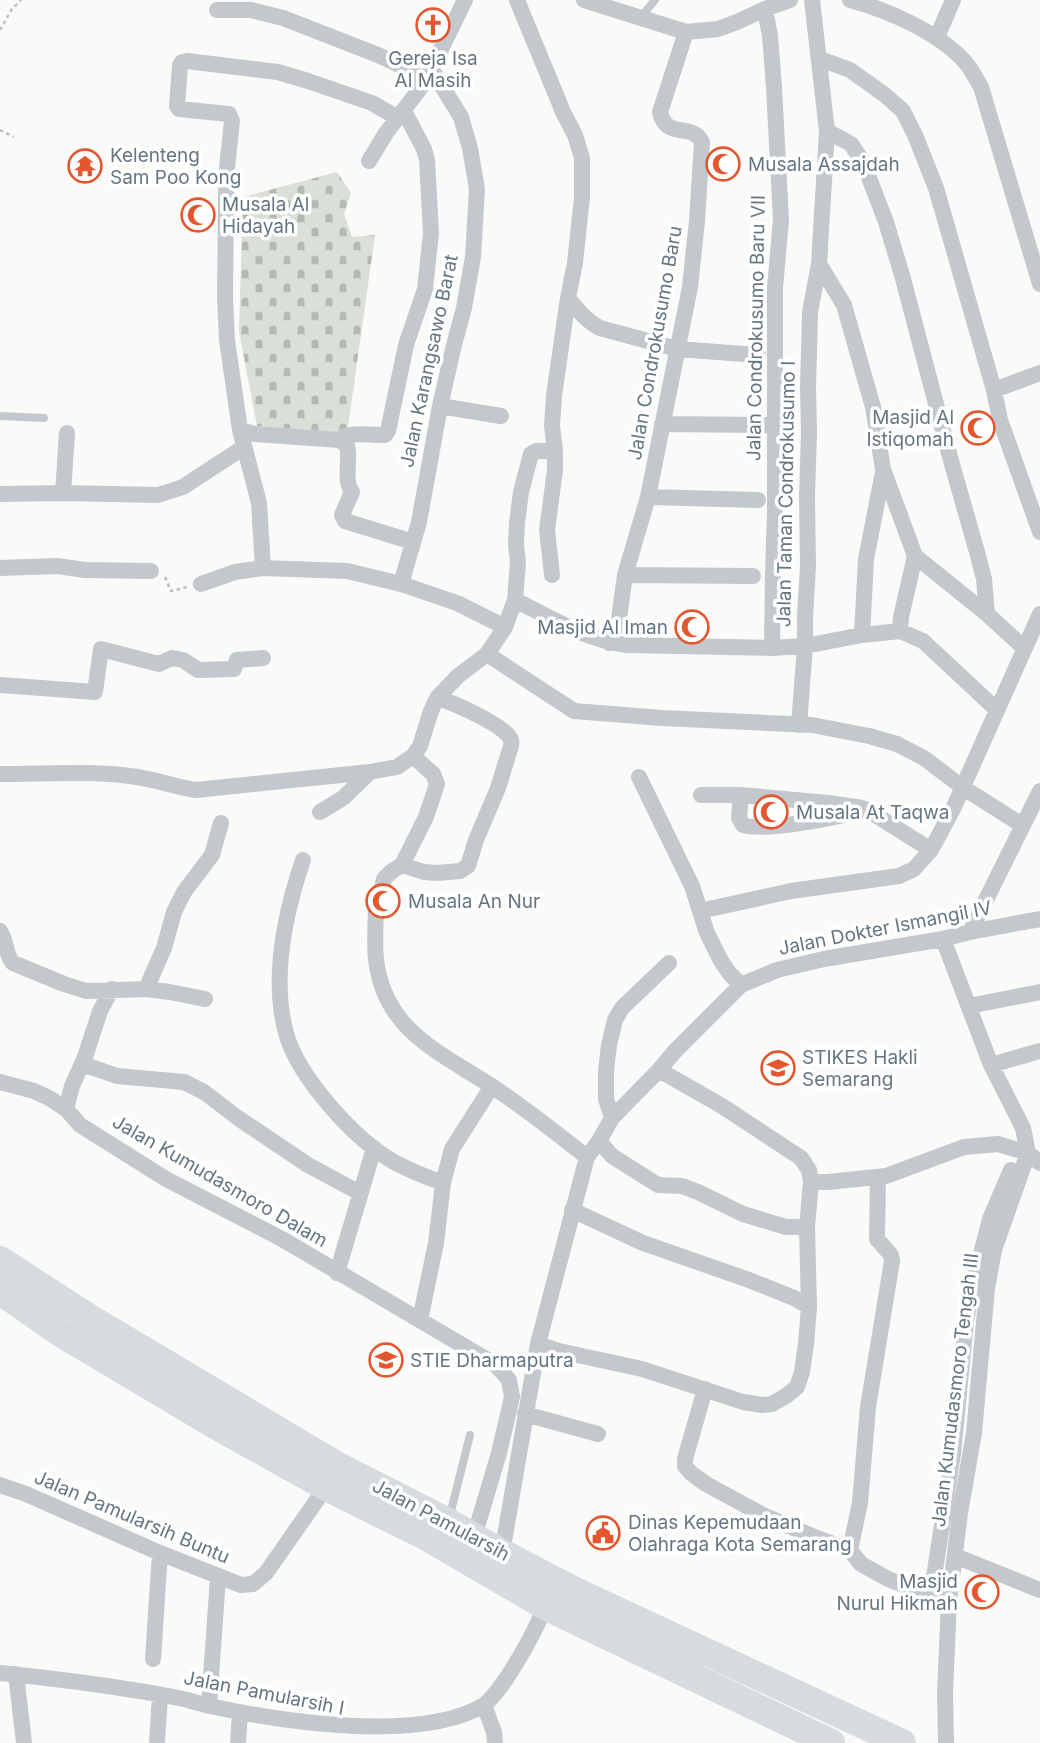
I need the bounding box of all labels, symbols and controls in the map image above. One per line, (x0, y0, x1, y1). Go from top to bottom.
church icon: Gereja Isa Al Masih (414, 6, 452, 44)
place label: Gereja Isa Al Masih (388, 47, 478, 92)
place label: Kelenteng Sam Poo Kong (110, 144, 241, 189)
mosque icon: Musala Assajdah (704, 145, 742, 183)
temple icon: Kelenteng Sam Poo Kong (66, 147, 104, 185)
place label: Musala Assajdah (748, 153, 900, 176)
place label: Musala Al Hidayah (222, 193, 309, 238)
street label: Jalan Condrokusumo Baru VII (742, 195, 770, 461)
mosque icon: Musala Al Hidayah (179, 196, 217, 234)
street label: Jalan Condrokusumo Baru (623, 224, 687, 462)
street label: Jalan Karangsawo Barat (395, 252, 463, 470)
street label: Jalan Taman Condrokusumo I (772, 361, 800, 627)
place label: Masjid Al Istiqomah (866, 406, 954, 451)
mosque icon: Masjid Al Istiqomah (959, 409, 997, 447)
mosque icon: Masjid Al Iman (673, 608, 711, 646)
place label: Masjid Al Iman (537, 616, 668, 639)
mosque icon: Musala At Taqwa (752, 793, 790, 831)
place label: Musala At Taqwa (796, 801, 949, 824)
mosque icon: Musala An Nur (364, 882, 402, 920)
place label: Musala An Nur (408, 890, 540, 913)
street label: Jalan Dokter Ismangil IV (777, 896, 993, 960)
place label: STIKES Hakli Semarang (802, 1046, 918, 1091)
school or university icon: STIKES Hakli Semarang (759, 1049, 797, 1087)
street label: Jalan Kumudasmoro Dalam (108, 1110, 332, 1252)
street label: Jalan Kumudasmoro Tengah III (927, 1252, 983, 1528)
school or university icon: STIE Dharmaputra (367, 1341, 405, 1379)
place label: STIE Dharmaputra (410, 1349, 574, 1372)
street label: Jalan Pamularsih Buntu (31, 1465, 233, 1569)
street label: Jalan Pamularsih (368, 1474, 514, 1566)
place label: Dinas Kepemudaan Olahraga Kota Semarang (628, 1511, 852, 1556)
public building icon: Dinas Kepemudaan Olahraga Kota Semarang (584, 1514, 622, 1552)
place label: Masjid Nurul Hikmah (836, 1570, 958, 1615)
mosque icon: Masjid Nurul Hikmah (963, 1573, 1001, 1611)
street label: Jalan Pamularsih I (182, 1666, 346, 1720)

